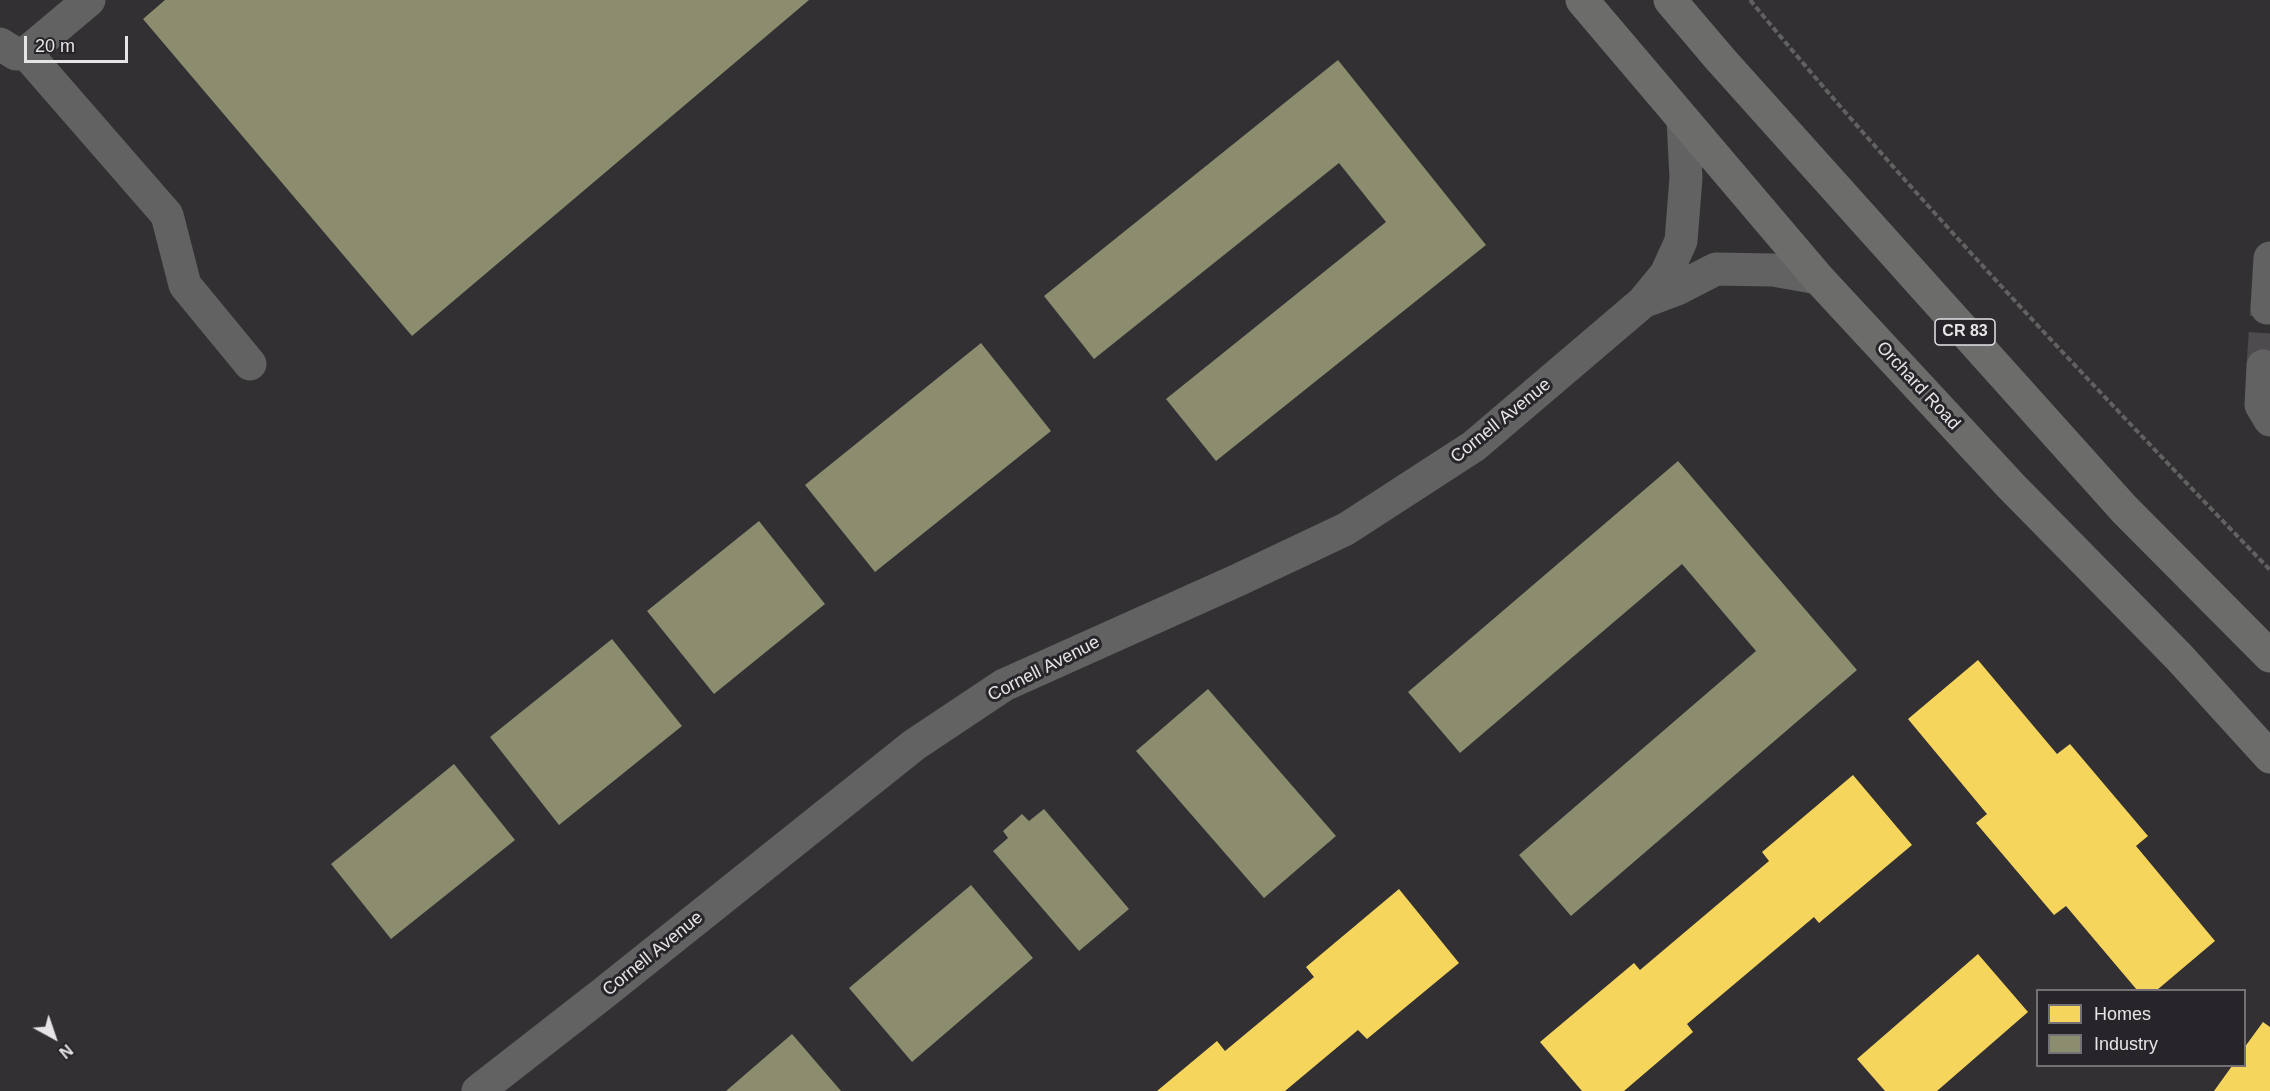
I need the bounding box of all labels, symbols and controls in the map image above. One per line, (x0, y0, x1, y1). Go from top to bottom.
scale bar (27, 24, 130, 62)
text: 20 m (35, 36, 75, 56)
road number: CR 83 (1935, 319, 1995, 345)
street label: Orchard Road (1872, 337, 1964, 435)
street label: Cornell Avenue (1447, 374, 1555, 468)
street label: Cornell Avenue (984, 632, 1104, 706)
street label: Cornell Avenue (599, 907, 707, 1001)
legend (2036, 989, 2246, 1067)
text: Homes (2094, 1004, 2151, 1024)
north arrow (24, 1007, 84, 1067)
text: Industry (2094, 1034, 2158, 1054)
text: N (56, 1041, 76, 1061)

